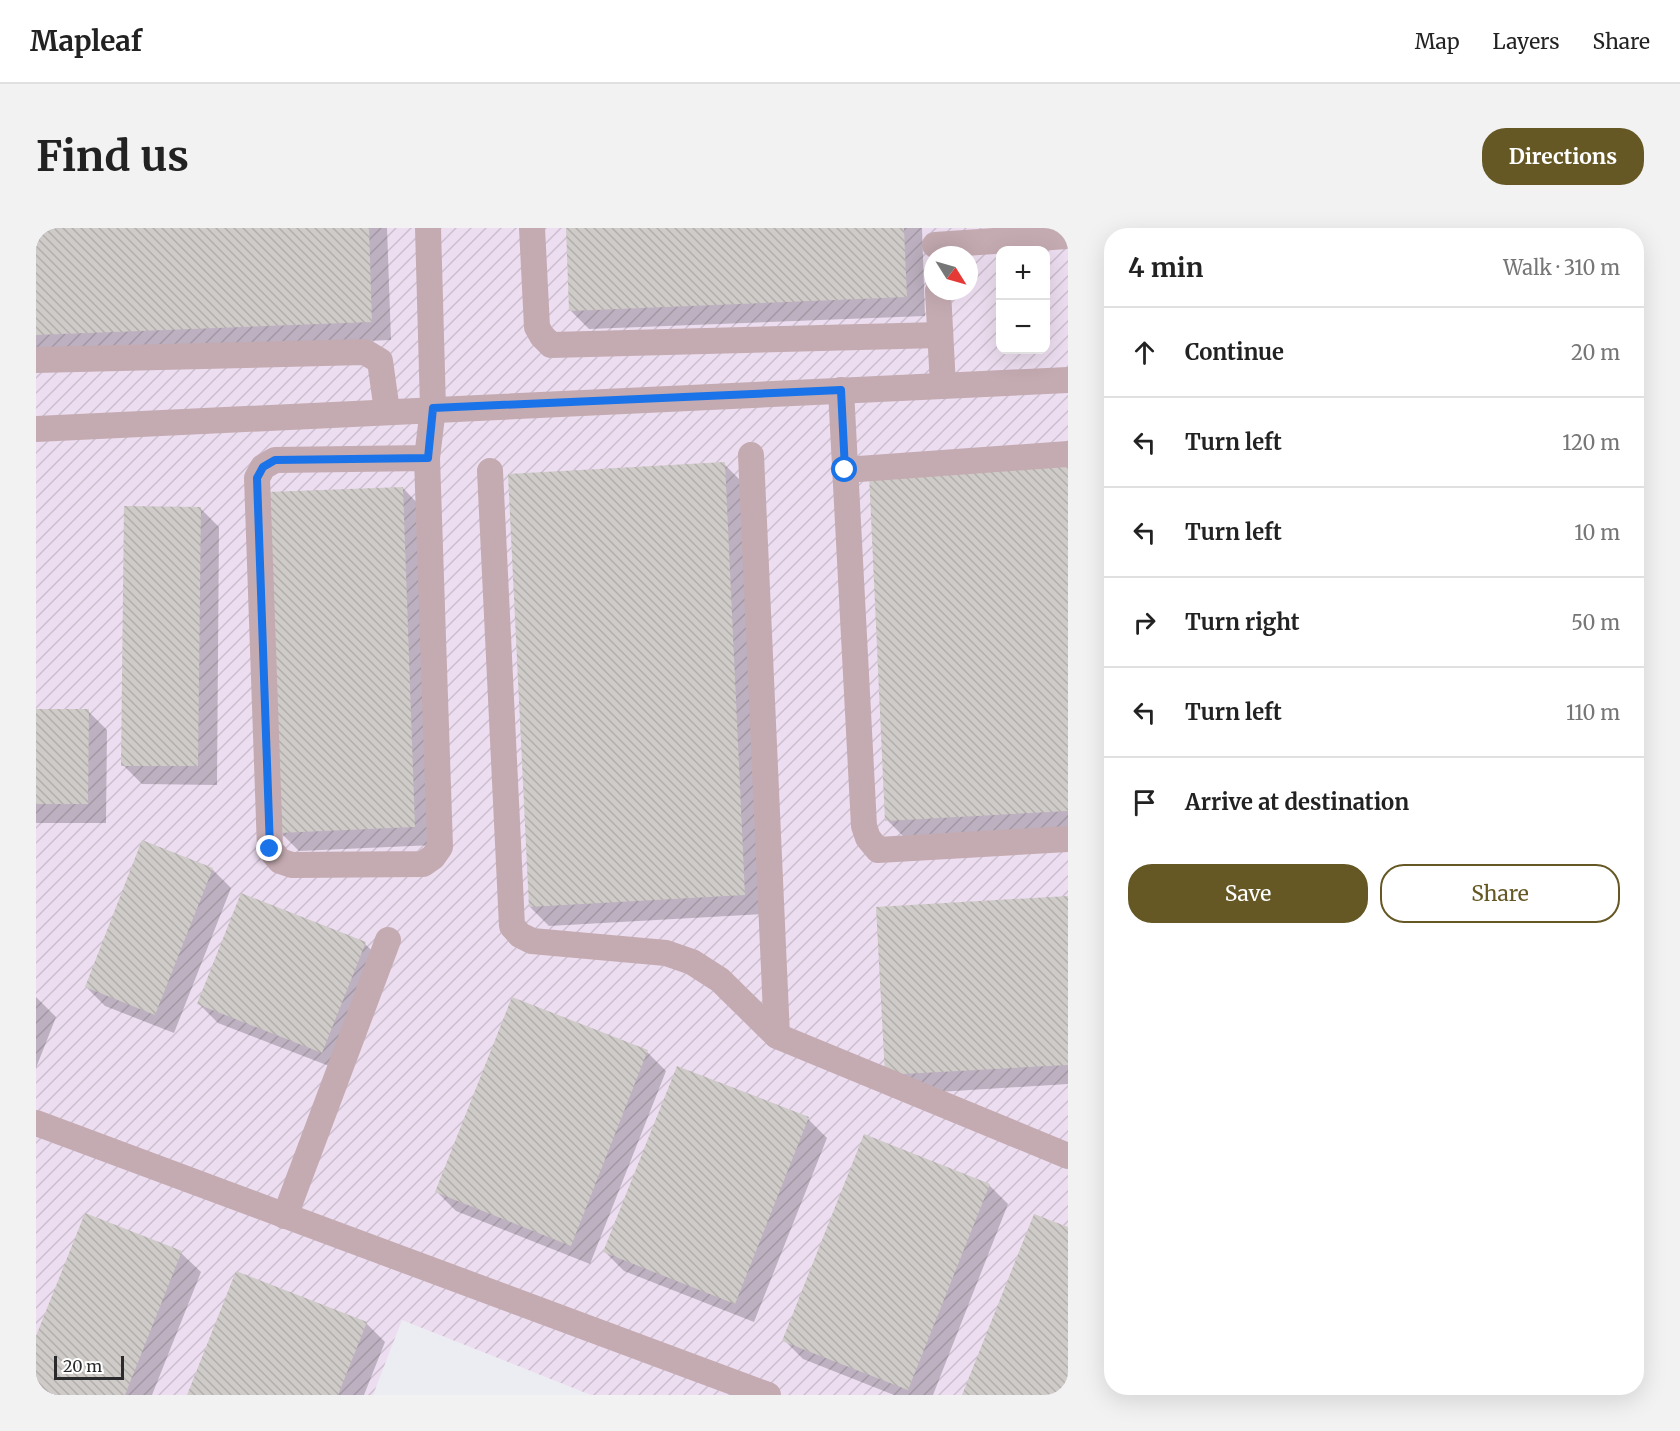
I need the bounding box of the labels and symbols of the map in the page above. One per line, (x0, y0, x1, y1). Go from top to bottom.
north arrow (924, 246, 978, 300)
route start (831, 456, 857, 482)
route end (256, 835, 282, 861)
scale bar (54, 1353, 124, 1380)

